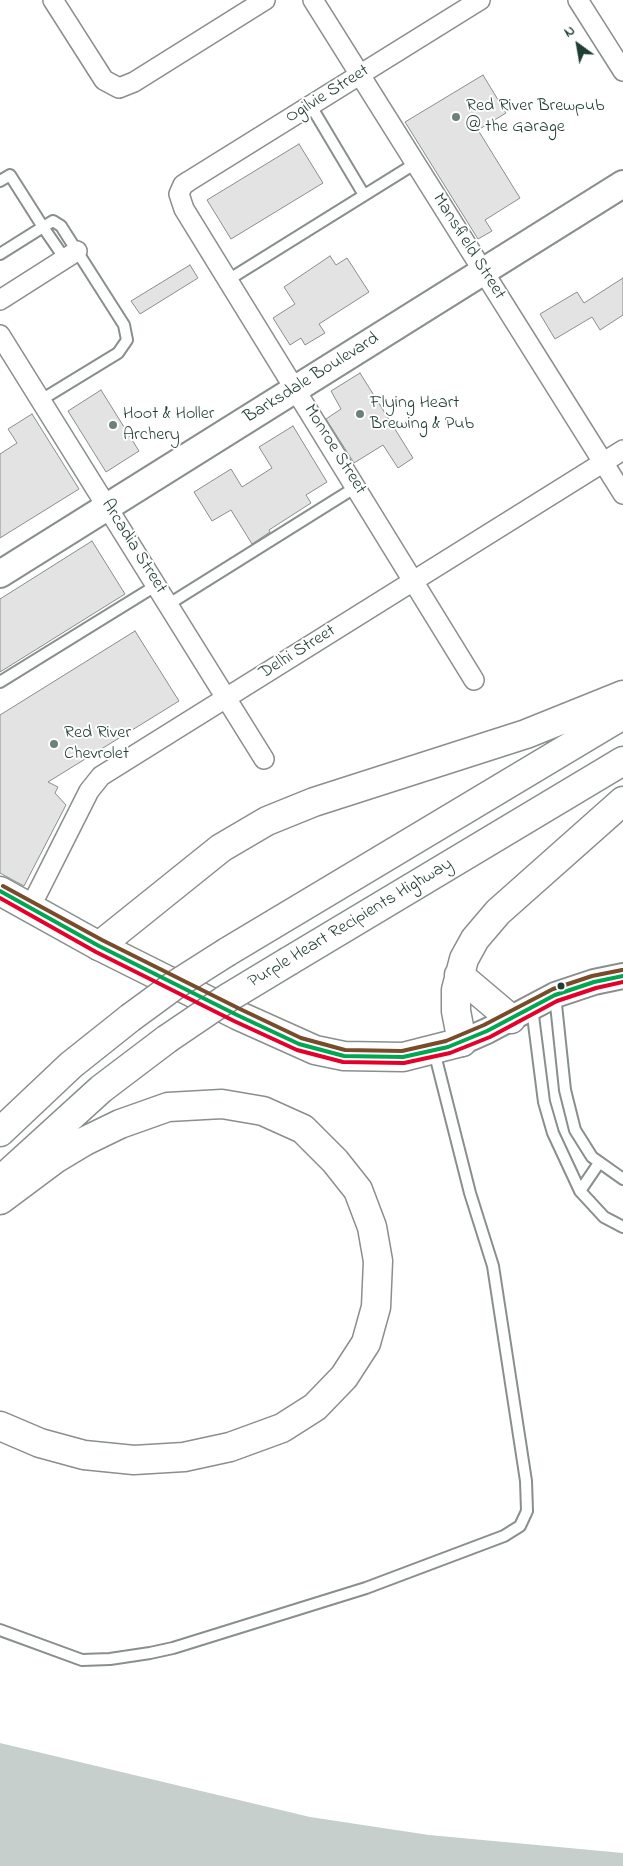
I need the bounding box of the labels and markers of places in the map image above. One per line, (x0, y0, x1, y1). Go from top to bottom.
place label: Red River Brewpub @ the Garage (466, 96, 605, 138)
marker: Red River Brewpub @ the Garage (450, 111, 462, 123)
place label: Flying Heart Brewing & Pub (370, 393, 474, 436)
place label: Hoot & Holler Archery (123, 404, 214, 446)
marker: Flying Heart Brewing & Pub (354, 408, 366, 420)
marker: Hoot & Holler Archery (107, 419, 119, 431)
place label: Red River Chevrolet (64, 723, 131, 766)
marker: Red River Chevrolet (48, 738, 60, 750)
unlabelled marker (556, 981, 566, 991)

